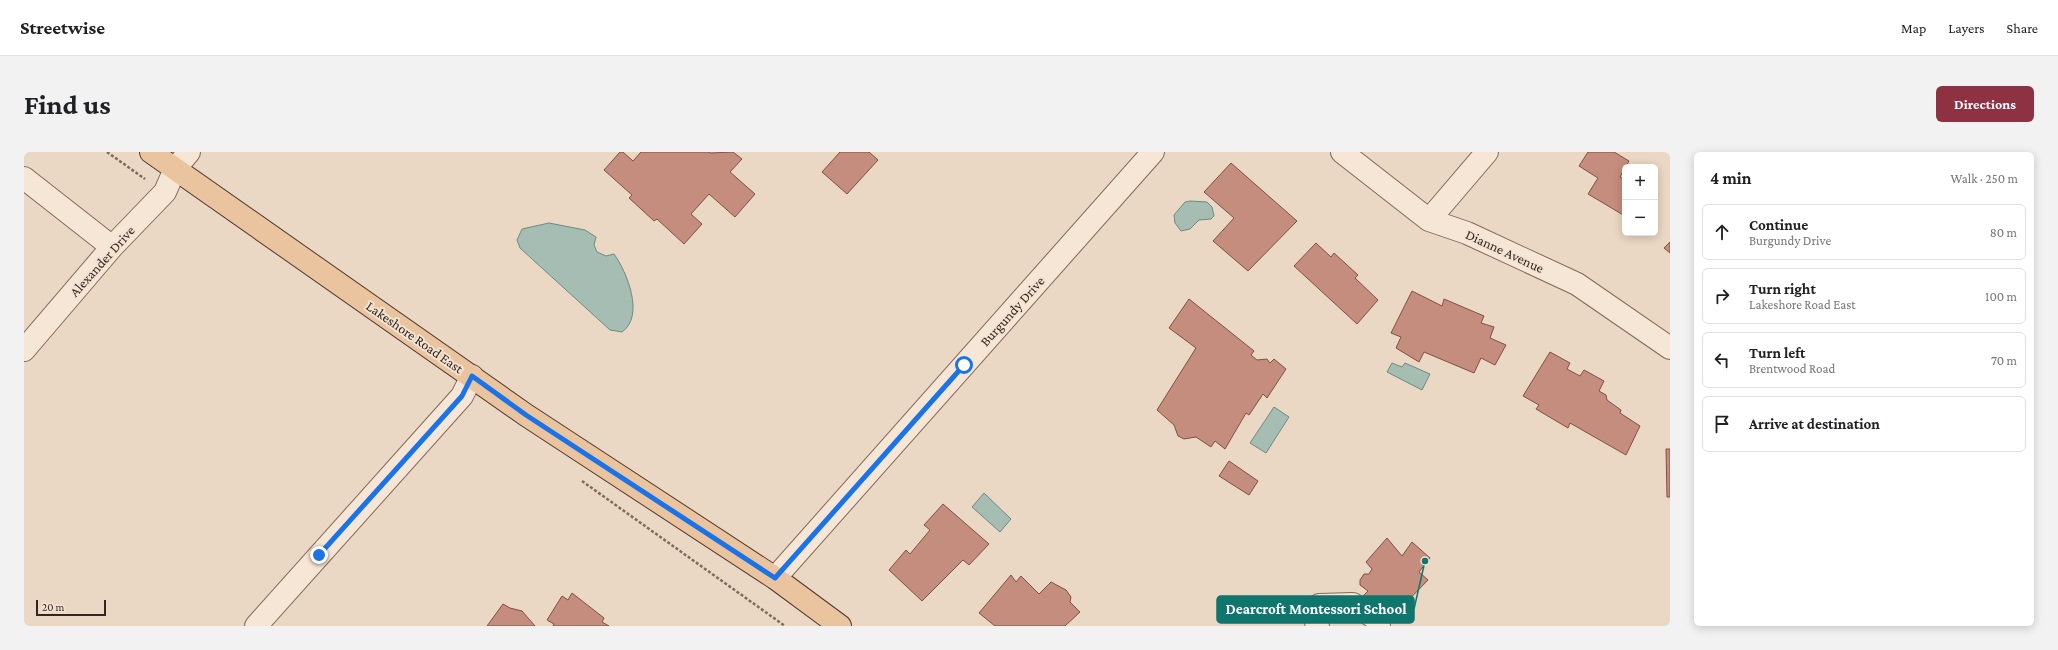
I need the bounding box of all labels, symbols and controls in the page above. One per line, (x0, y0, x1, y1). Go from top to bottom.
text: Streetwise (20, 17, 105, 38)
text: Map (1901, 20, 1926, 36)
text: Layers (1948, 20, 1985, 36)
text: Share (2007, 20, 2038, 36)
button: Directions (1936, 86, 2034, 122)
text: Find us (24, 89, 111, 120)
map controls (1622, 164, 1658, 236)
button: + (1622, 164, 1658, 200)
text: 4 min (1710, 169, 1752, 188)
text: Walk · 250 m (1950, 171, 2018, 186)
button: − (1622, 200, 1658, 236)
text: Continue (1749, 217, 1808, 233)
icon: ahead (1711, 221, 1733, 243)
street label: Alexander Drive (66, 222, 138, 300)
text: 80 m (1990, 225, 2017, 240)
street label: Dianne Avenue (1463, 226, 1547, 276)
text: Burgundy Drive (1749, 233, 1831, 248)
street label: Burgundy Drive (976, 273, 1048, 349)
text: Turn right (1749, 281, 1816, 297)
icon: right (1711, 285, 1733, 307)
text: 100 m (1985, 289, 2017, 304)
text: Lakeshore Road East (1749, 297, 1856, 312)
street label: Lakeshore Road East (363, 298, 467, 377)
text: Turn left (1749, 345, 1805, 361)
icon: left (1711, 349, 1733, 371)
text: 70 m (1991, 353, 2017, 368)
route start (955, 356, 973, 374)
text: Brentwood Road (1749, 361, 1835, 376)
icon: arrive (1711, 413, 1733, 435)
text: Arrive at destination (1749, 416, 1880, 432)
route end (310, 546, 328, 564)
callout: Dearcroft Montessori School (1217, 596, 1414, 623)
scale bar (36, 598, 106, 617)
text: 20 m (42, 601, 64, 613)
text: Dearcroft Montessori School (1225, 601, 1407, 617)

